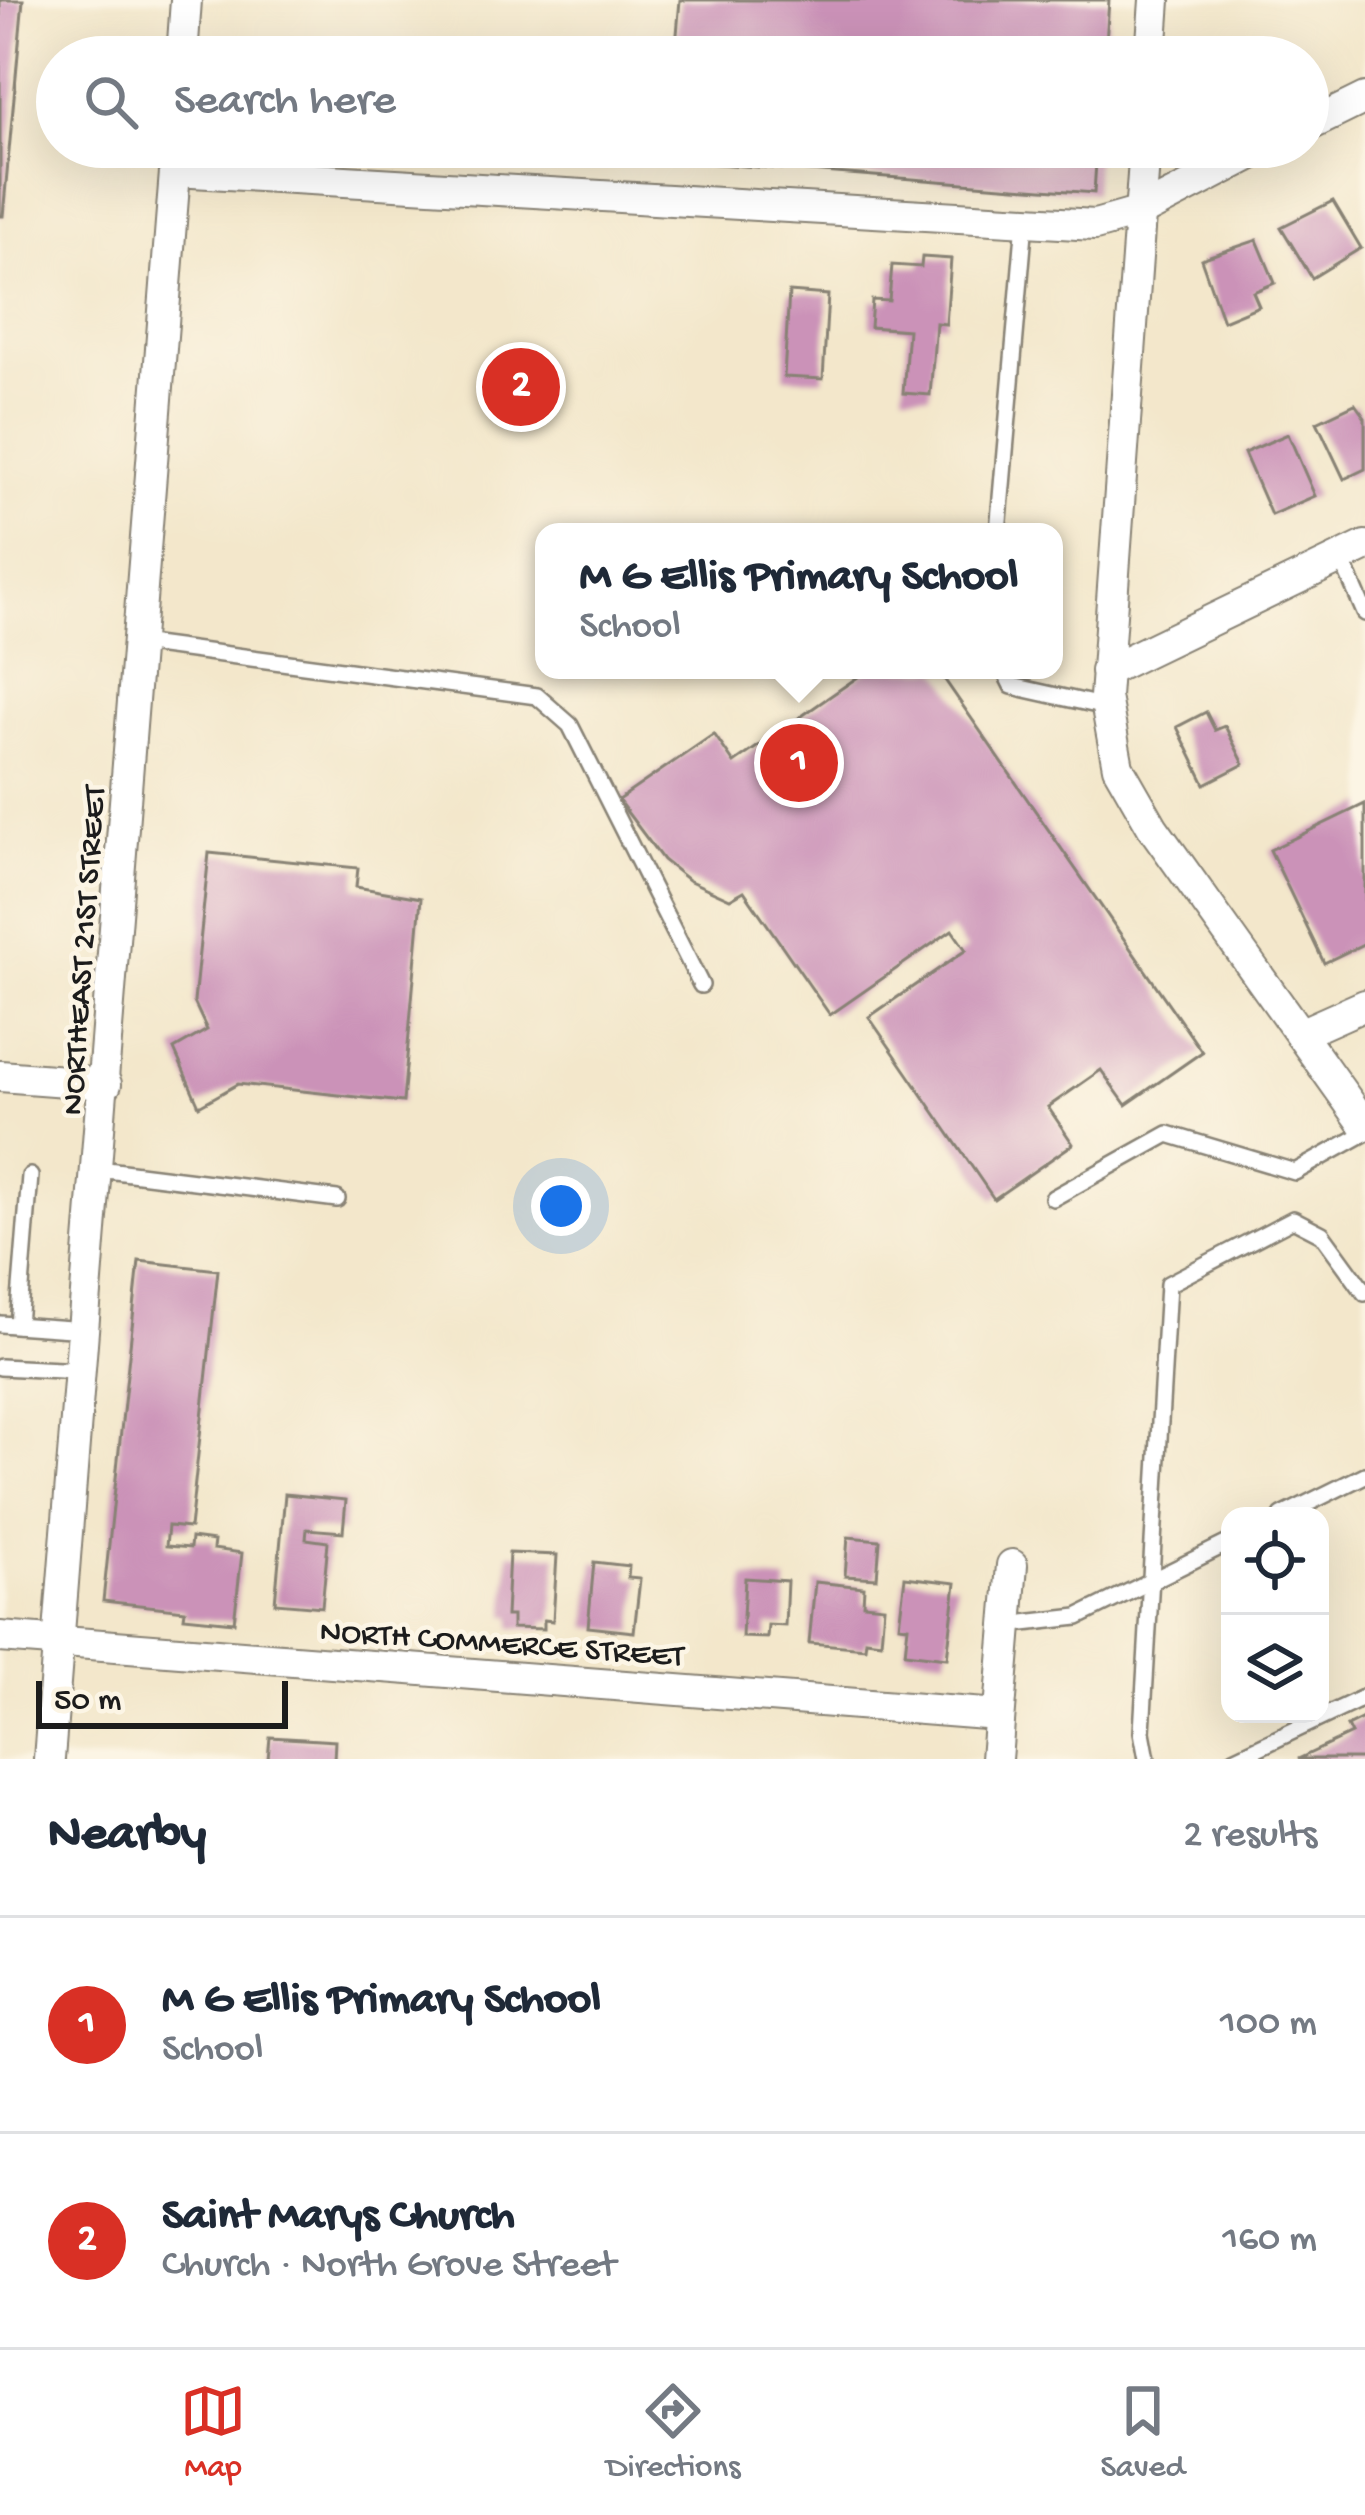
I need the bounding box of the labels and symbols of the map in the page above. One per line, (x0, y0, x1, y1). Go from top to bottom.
pin: 2 (482, 342, 560, 432)
pin: 1 (760, 718, 838, 808)
street label: NORTHEAST 21ST STREET (56, 783, 117, 1117)
your location (531, 1176, 591, 1236)
street label: NORTH COMMERCE STREET (318, 1614, 686, 1678)
scale bar (36, 1675, 288, 1728)

